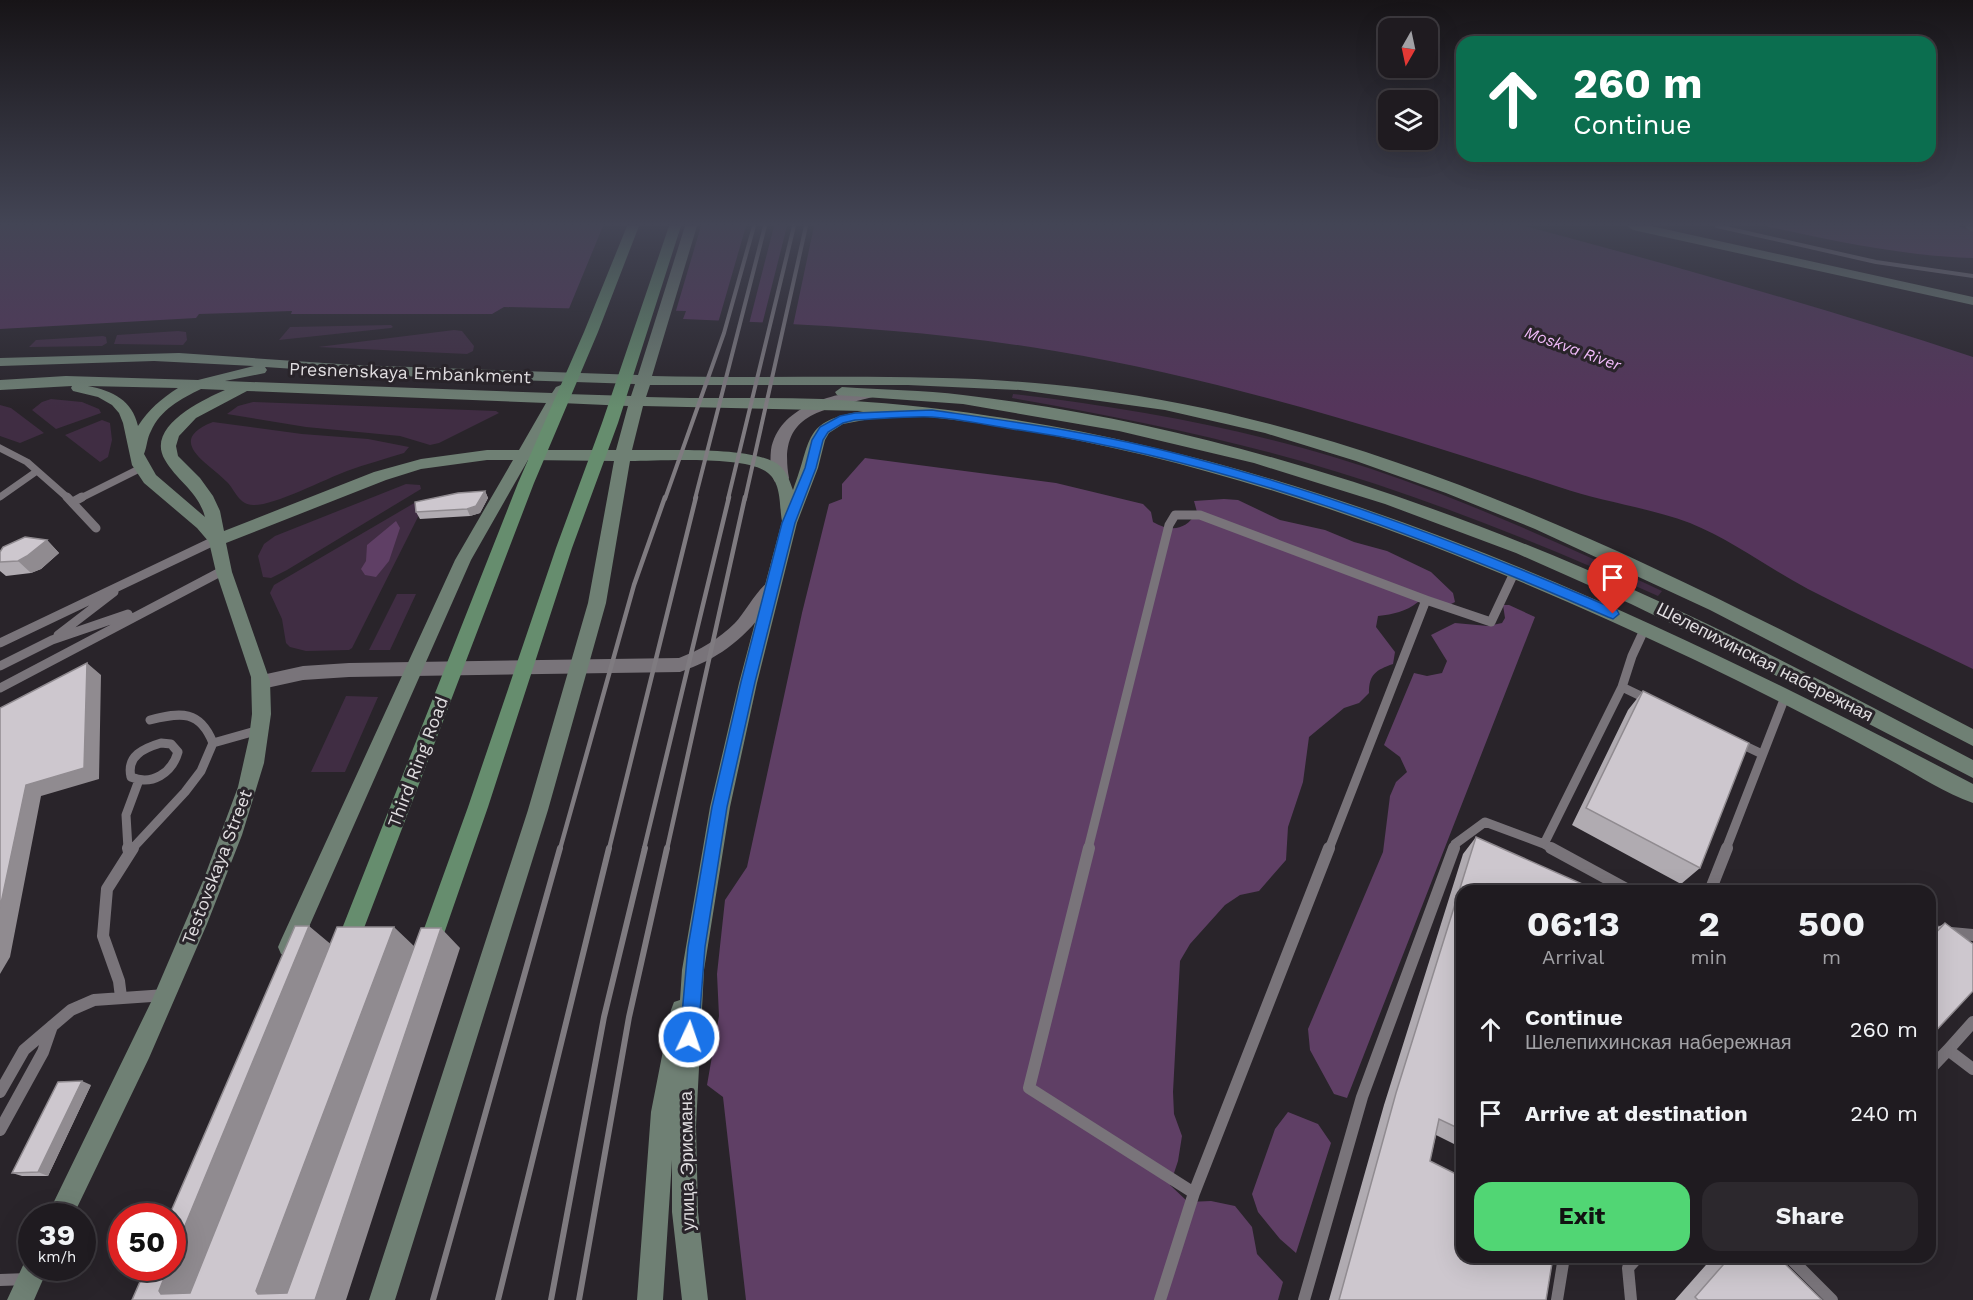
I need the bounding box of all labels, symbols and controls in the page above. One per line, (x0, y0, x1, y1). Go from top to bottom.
north arrow (1378, 18, 1438, 78)
map controls (1378, 18, 1438, 150)
text: 260 m (1573, 59, 1703, 108)
icon: ahead (1474, 60, 1552, 138)
button: layers (1378, 90, 1438, 150)
text: Continue (1573, 109, 1692, 141)
water label: Moskva River (1522, 322, 1624, 375)
street label: Presnenskaya Embankment (289, 358, 532, 387)
pin (1587, 552, 1638, 614)
icon: arrive (1596, 561, 1629, 594)
street label: Шелепихинская набережная (1654, 598, 1877, 725)
street label: Third Ring Road (383, 693, 452, 830)
street label: Testovskaya Street (177, 786, 256, 947)
text: 06:13 (1527, 903, 1620, 945)
text: 2 (1698, 903, 1720, 945)
text: 500 (1798, 903, 1865, 945)
text: Arrival (1542, 945, 1604, 969)
text: min (1690, 945, 1727, 969)
text: m (1822, 945, 1841, 969)
position arrow (657, 1005, 721, 1069)
text: Continue (1525, 1005, 1623, 1030)
icon: ahead (1474, 1013, 1507, 1046)
text: 260 m (1850, 1017, 1918, 1042)
text: Шелепихинская набережная (1525, 1030, 1792, 1054)
street label: улица Эрисмана (675, 1090, 698, 1231)
icon: arrive (1474, 1097, 1507, 1130)
text: Arrive at destination (1525, 1101, 1748, 1126)
text: 240 m (1850, 1101, 1918, 1126)
button: Exit (1474, 1182, 1690, 1251)
button: Share (1702, 1182, 1918, 1251)
speed limit sign: 50 (108, 1203, 186, 1281)
text: 39 (39, 1217, 75, 1252)
text: km/h (38, 1248, 76, 1266)

